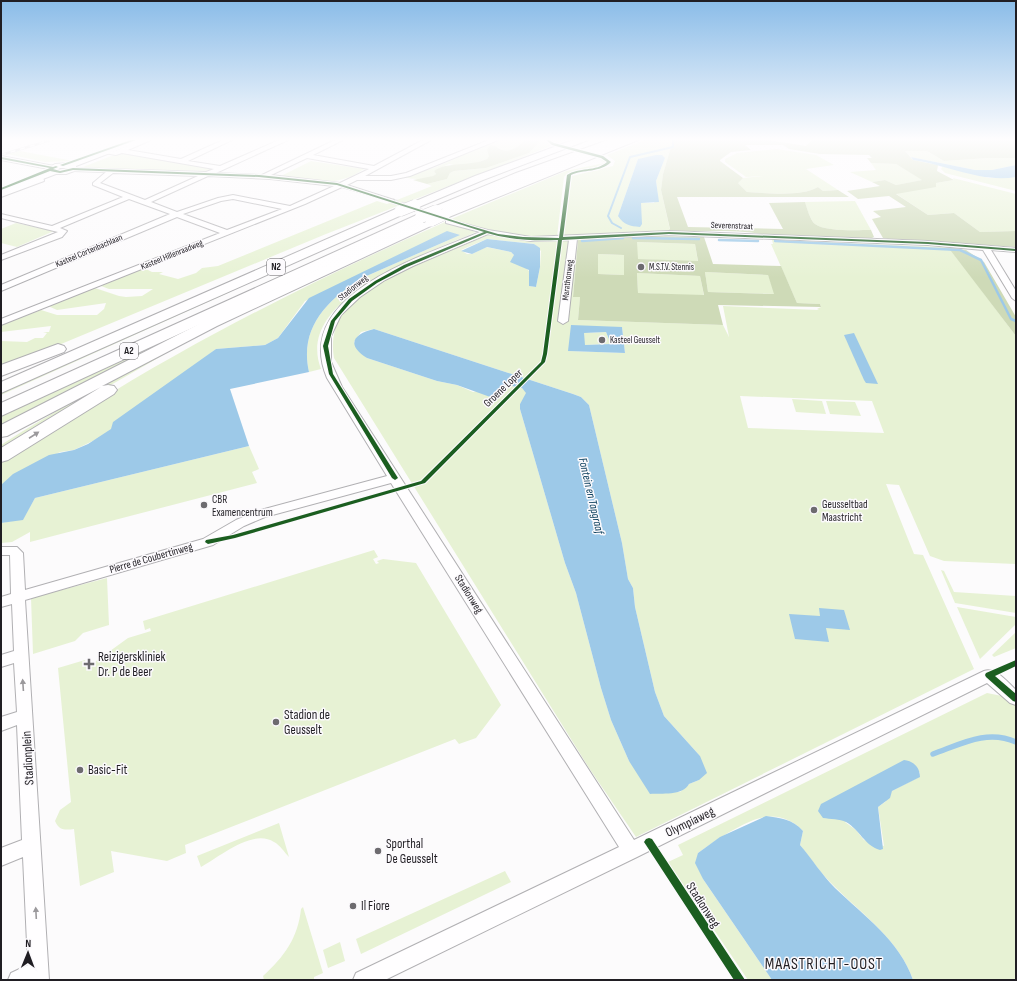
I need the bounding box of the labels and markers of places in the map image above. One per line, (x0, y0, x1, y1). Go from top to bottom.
marker: M.S.T.V. Stennis (636, 262, 646, 272)
place label: M.S.T.V. Stennis (649, 262, 694, 273)
marker: Kasteel Geusselt (597, 335, 607, 345)
place label: Kasteel Geusselt (610, 335, 660, 346)
place label: CBR Examencentrum (212, 493, 273, 519)
place label: Geusseltbad Maastricht (822, 498, 868, 524)
marker: CBR Examencentrum (199, 500, 209, 510)
marker: Geusseltbad Maastricht (809, 505, 819, 515)
place label: Reizigerskliniek Dr. P de Beer (98, 649, 165, 680)
marker: Reizigerskliniek Dr. P de Beer (83, 658, 95, 670)
place label: Stadion de Geusselt (284, 707, 330, 738)
marker: Stadion de Geusselt (271, 717, 281, 727)
place label: Basic-Fit (88, 762, 127, 778)
marker: Basic-Fit (75, 765, 85, 775)
place label: Sporthal De Geusselt (386, 836, 438, 867)
marker: Sporthal De Geusselt (373, 846, 383, 856)
place label: Il Fiore (361, 898, 390, 914)
marker: Il Fiore (348, 901, 358, 911)

